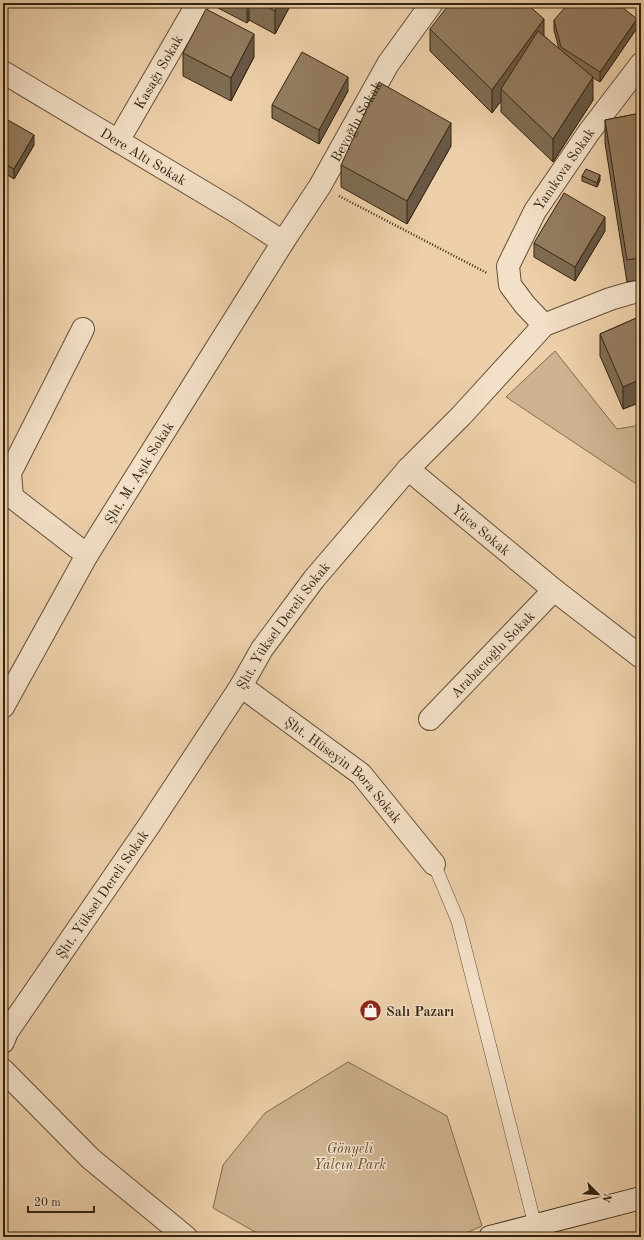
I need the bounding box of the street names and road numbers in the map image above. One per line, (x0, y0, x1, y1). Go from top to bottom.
street label: Kasağı Sokak (132, 33, 186, 112)
street label: Beyoğlu Sokak (329, 79, 385, 165)
street label: Dere Altı Sokak (98, 126, 189, 188)
street label: Yanıkova Sokak (532, 126, 598, 213)
street label: Şht. M. Aşık Sokak (102, 420, 177, 527)
street label: Yüce Sokak (449, 502, 512, 559)
street label: Şht. Yüksel Dereli Sokak (234, 560, 333, 692)
street label: Arabacıoğlu Sokak (448, 609, 538, 701)
street label: Şht. Hüseyin Bora Sokak (282, 715, 404, 826)
street label: Şht. Yüksel Dereli Sokak (54, 828, 152, 962)

